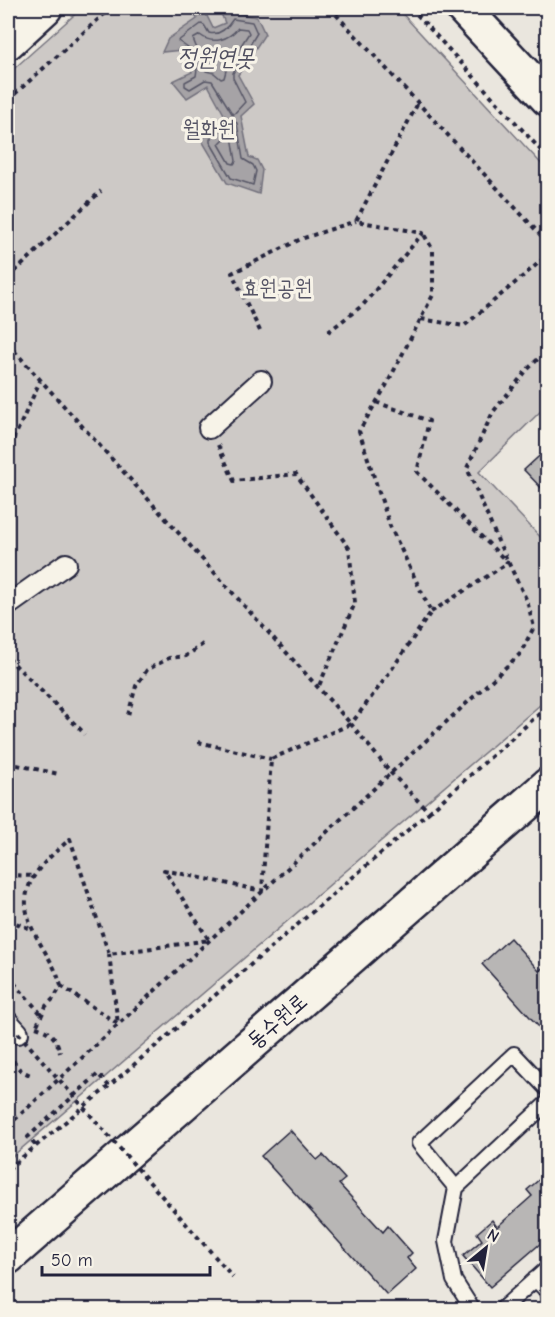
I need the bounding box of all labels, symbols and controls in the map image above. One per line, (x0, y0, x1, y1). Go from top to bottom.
water label: 정원연못 (177, 43, 255, 71)
park label: 월화원 (182, 116, 236, 142)
park label: 효원공원 (242, 275, 312, 301)
street label: 동수원로 (242, 988, 312, 1054)
north arrow (456, 1218, 516, 1278)
text: N (484, 1225, 502, 1246)
scale bar (42, 1239, 210, 1277)
text: 50 m (51, 1250, 93, 1271)

